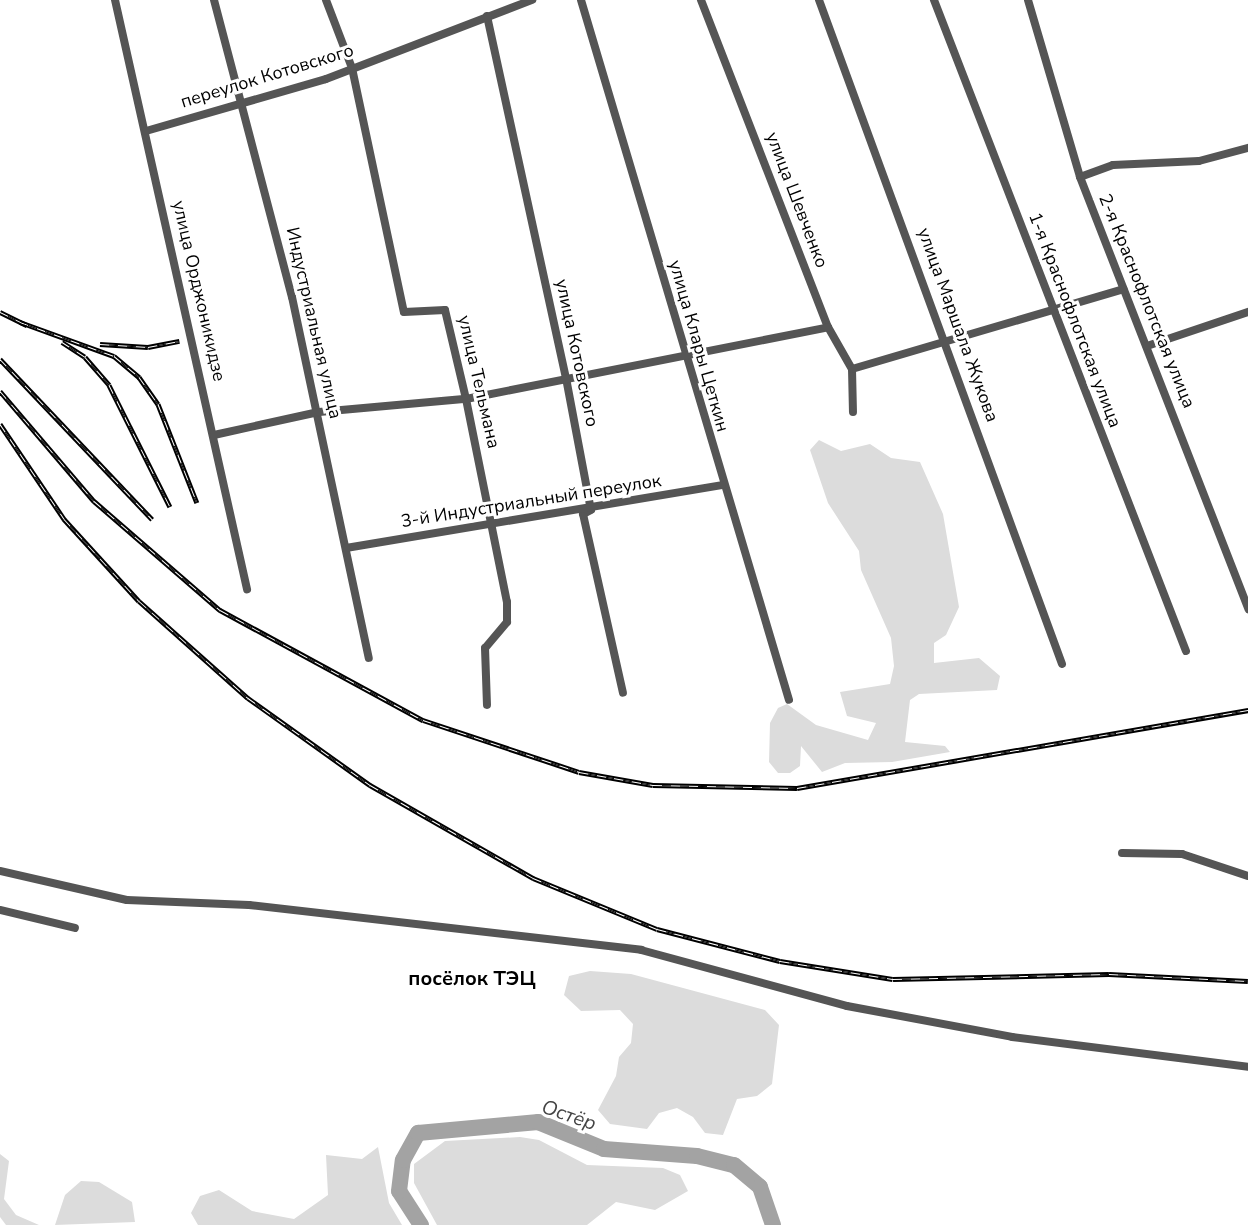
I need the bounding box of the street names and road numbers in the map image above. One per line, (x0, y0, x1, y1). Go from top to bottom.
street label: переулок Котовского (178, 39, 356, 113)
street label: улица Шевченко (761, 129, 833, 271)
street label: 2-я Краснофлотская улица (1094, 191, 1200, 411)
street label: улица Орджоникидзе (168, 199, 230, 383)
street label: 1-я Краснофлотская улица (1024, 209, 1126, 431)
street label: Индустриальная улица (281, 225, 347, 421)
street label: улица Маршала Жукова (913, 225, 1003, 425)
street label: улица Клары Цеткин (664, 258, 734, 434)
street label: улица Котовского (551, 277, 603, 429)
street label: улица Тельмана (453, 313, 505, 451)
street label: 3-й Индустриальный переулок (399, 470, 663, 532)

